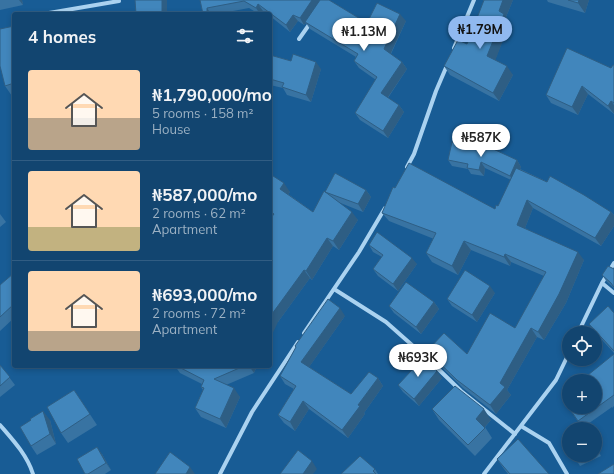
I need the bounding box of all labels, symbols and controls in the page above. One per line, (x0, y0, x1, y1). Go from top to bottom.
pin: ₦1.79M (447, 16, 513, 50)
pin: ₦1.13M (331, 18, 397, 52)
text: ₦1.79M (457, 21, 503, 37)
text: ₦1.13M (341, 23, 387, 39)
icon: filters (234, 25, 256, 47)
text: 4 homes (28, 26, 96, 47)
text: ₦1,790,000/mo (152, 84, 272, 105)
icon: home (60, 86, 108, 134)
text: 5 rooms · 158 m² (152, 105, 253, 121)
text: House (152, 121, 190, 137)
pin: ₦587K (453, 124, 509, 158)
text: ₦587K (461, 129, 501, 145)
text: ₦587,000/mo (152, 184, 257, 205)
icon: home (60, 187, 108, 235)
text: 2 rooms · 62 m² (152, 205, 246, 221)
text: Apartment (152, 221, 217, 237)
text: ₦693,000/mo (152, 284, 257, 305)
icon: home (60, 287, 108, 335)
text: 2 rooms · 72 m² (152, 305, 246, 321)
text: Apartment (152, 321, 217, 337)
map controls (562, 326, 602, 462)
button: locate (562, 326, 602, 366)
pin: ₦693K (390, 344, 446, 378)
text: ₦693K (398, 349, 438, 365)
button: + (562, 374, 602, 414)
button: − (562, 422, 602, 462)

